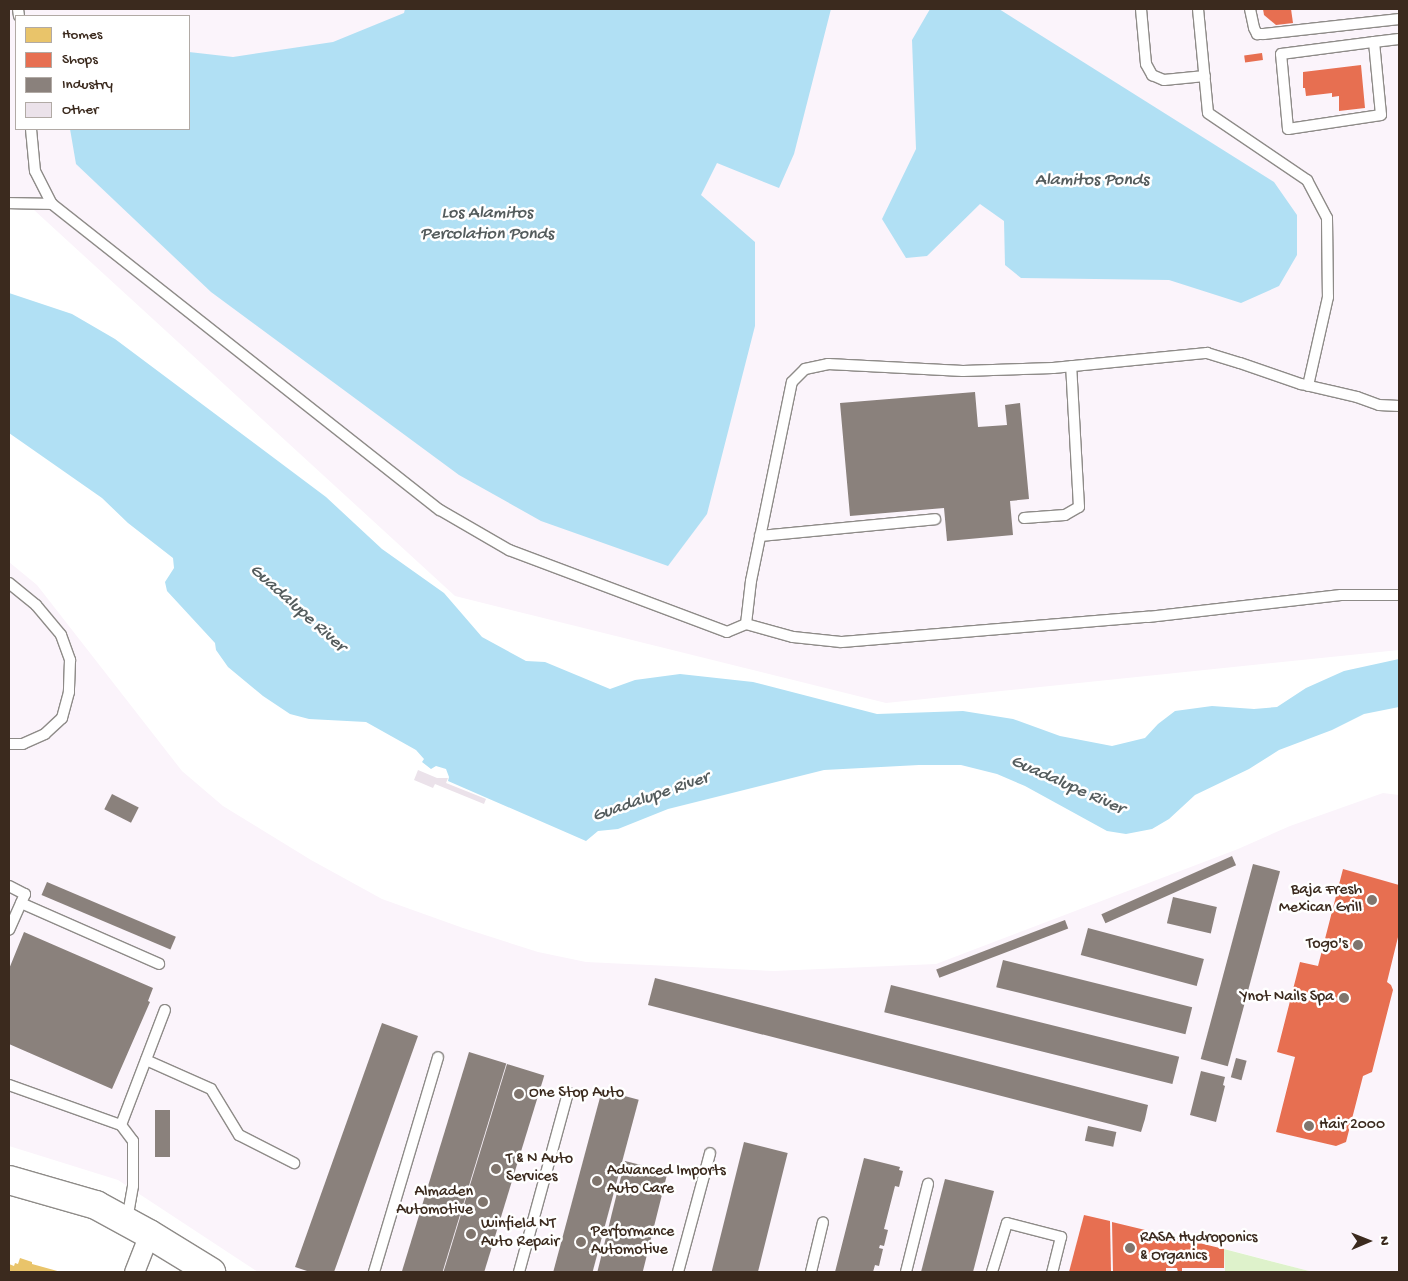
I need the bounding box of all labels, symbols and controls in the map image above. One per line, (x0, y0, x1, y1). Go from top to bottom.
legend (15, 15, 190, 130)
text: Homes (62, 26, 102, 44)
text: Shops (62, 51, 98, 69)
text: Industry (62, 76, 113, 94)
text: Other (62, 101, 98, 119)
water label: Alamitos Ponds (1035, 170, 1149, 192)
water label: Los Alamitos Percolation Ponds (420, 204, 554, 246)
water label: Guadalupe River (244, 560, 350, 658)
water label: Guadalupe River (1007, 751, 1127, 821)
water label: Guadalupe River (590, 768, 712, 828)
place label: Baja Fresh Mexican Grill (1279, 881, 1362, 919)
marker: Baja Fresh Mexican Grill (1366, 894, 1378, 906)
place label: Togo's (1306, 935, 1348, 955)
marker: Togo's (1352, 939, 1364, 951)
place label: Ynot Nails Spa (1240, 988, 1334, 1008)
marker: Ynot Nails Spa (1338, 992, 1350, 1004)
place label: One Stop Auto (529, 1084, 624, 1104)
marker: One Stop Auto (513, 1088, 525, 1100)
place label: Hair 2000 (1319, 1116, 1385, 1136)
marker: Hair 2000 (1303, 1120, 1315, 1132)
place label: T & N Auto Services (506, 1150, 573, 1188)
place label: Advanced Imports Auto Care (607, 1162, 726, 1200)
marker: T & N Auto Services (490, 1163, 502, 1175)
marker: Advanced Imports Auto Care (591, 1175, 603, 1187)
place label: Almaden Automotive (396, 1183, 473, 1221)
marker: Almaden Automotive (477, 1196, 489, 1208)
place label: Winfield NT Auto Repair (481, 1215, 559, 1253)
north arrow (1343, 1216, 1393, 1266)
place label: Performance Automotive (591, 1223, 674, 1261)
marker: Winfield NT Auto Repair (465, 1228, 477, 1240)
place label: RASA Hydroponics & Organics (1140, 1229, 1257, 1267)
marker: Performance Automotive (575, 1236, 587, 1248)
text: N (1375, 1236, 1392, 1245)
marker: RASA Hydroponics & Organics (1124, 1242, 1136, 1254)

